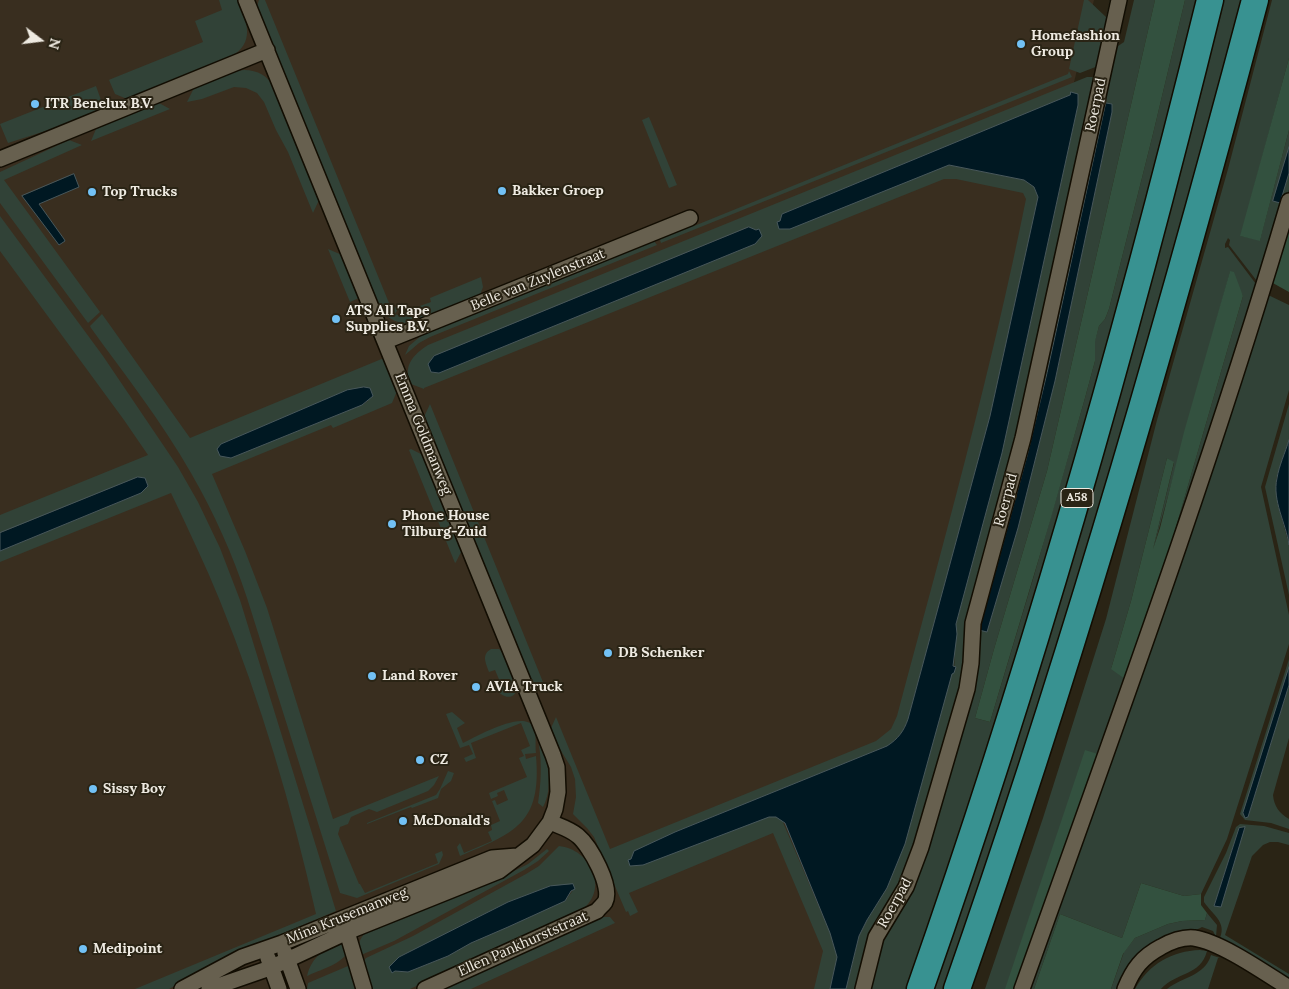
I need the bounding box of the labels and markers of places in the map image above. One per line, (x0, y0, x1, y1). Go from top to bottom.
place label: Homefashion Group (1031, 28, 1120, 60)
marker: Homefashion Group (1015, 38, 1027, 50)
place label: ITR Benelux B.V. (45, 96, 153, 112)
marker: ITR Benelux B.V. (29, 98, 41, 110)
place label: Bakker Groep (512, 183, 604, 199)
place label: Top Trucks (102, 184, 177, 200)
marker: Bakker Groep (496, 185, 508, 197)
marker: Top Trucks (86, 186, 98, 198)
place label: ATS All Tape Supplies B.V. (346, 303, 429, 336)
marker: ATS All Tape Supplies B.V. (330, 313, 342, 325)
place label: Phone House Tilburg-Zuid (402, 508, 489, 540)
marker: Phone House Tilburg-Zuid (386, 518, 398, 530)
place label: DB Schenker (618, 645, 704, 661)
marker: DB Schenker (602, 647, 614, 659)
place label: Land Rover (382, 668, 458, 684)
marker: Land Rover (366, 670, 378, 682)
place label: AVIA Truck (486, 679, 563, 695)
marker: AVIA Truck (470, 681, 482, 693)
place label: CZ (430, 752, 448, 768)
marker: CZ (414, 754, 426, 766)
place label: Sissy Boy (103, 781, 166, 797)
marker: Sissy Boy (87, 783, 99, 795)
place label: McDonald's (413, 813, 490, 829)
marker: McDonald's (397, 815, 409, 827)
place label: Medipoint (93, 941, 162, 957)
marker: Medipoint (77, 943, 89, 955)

